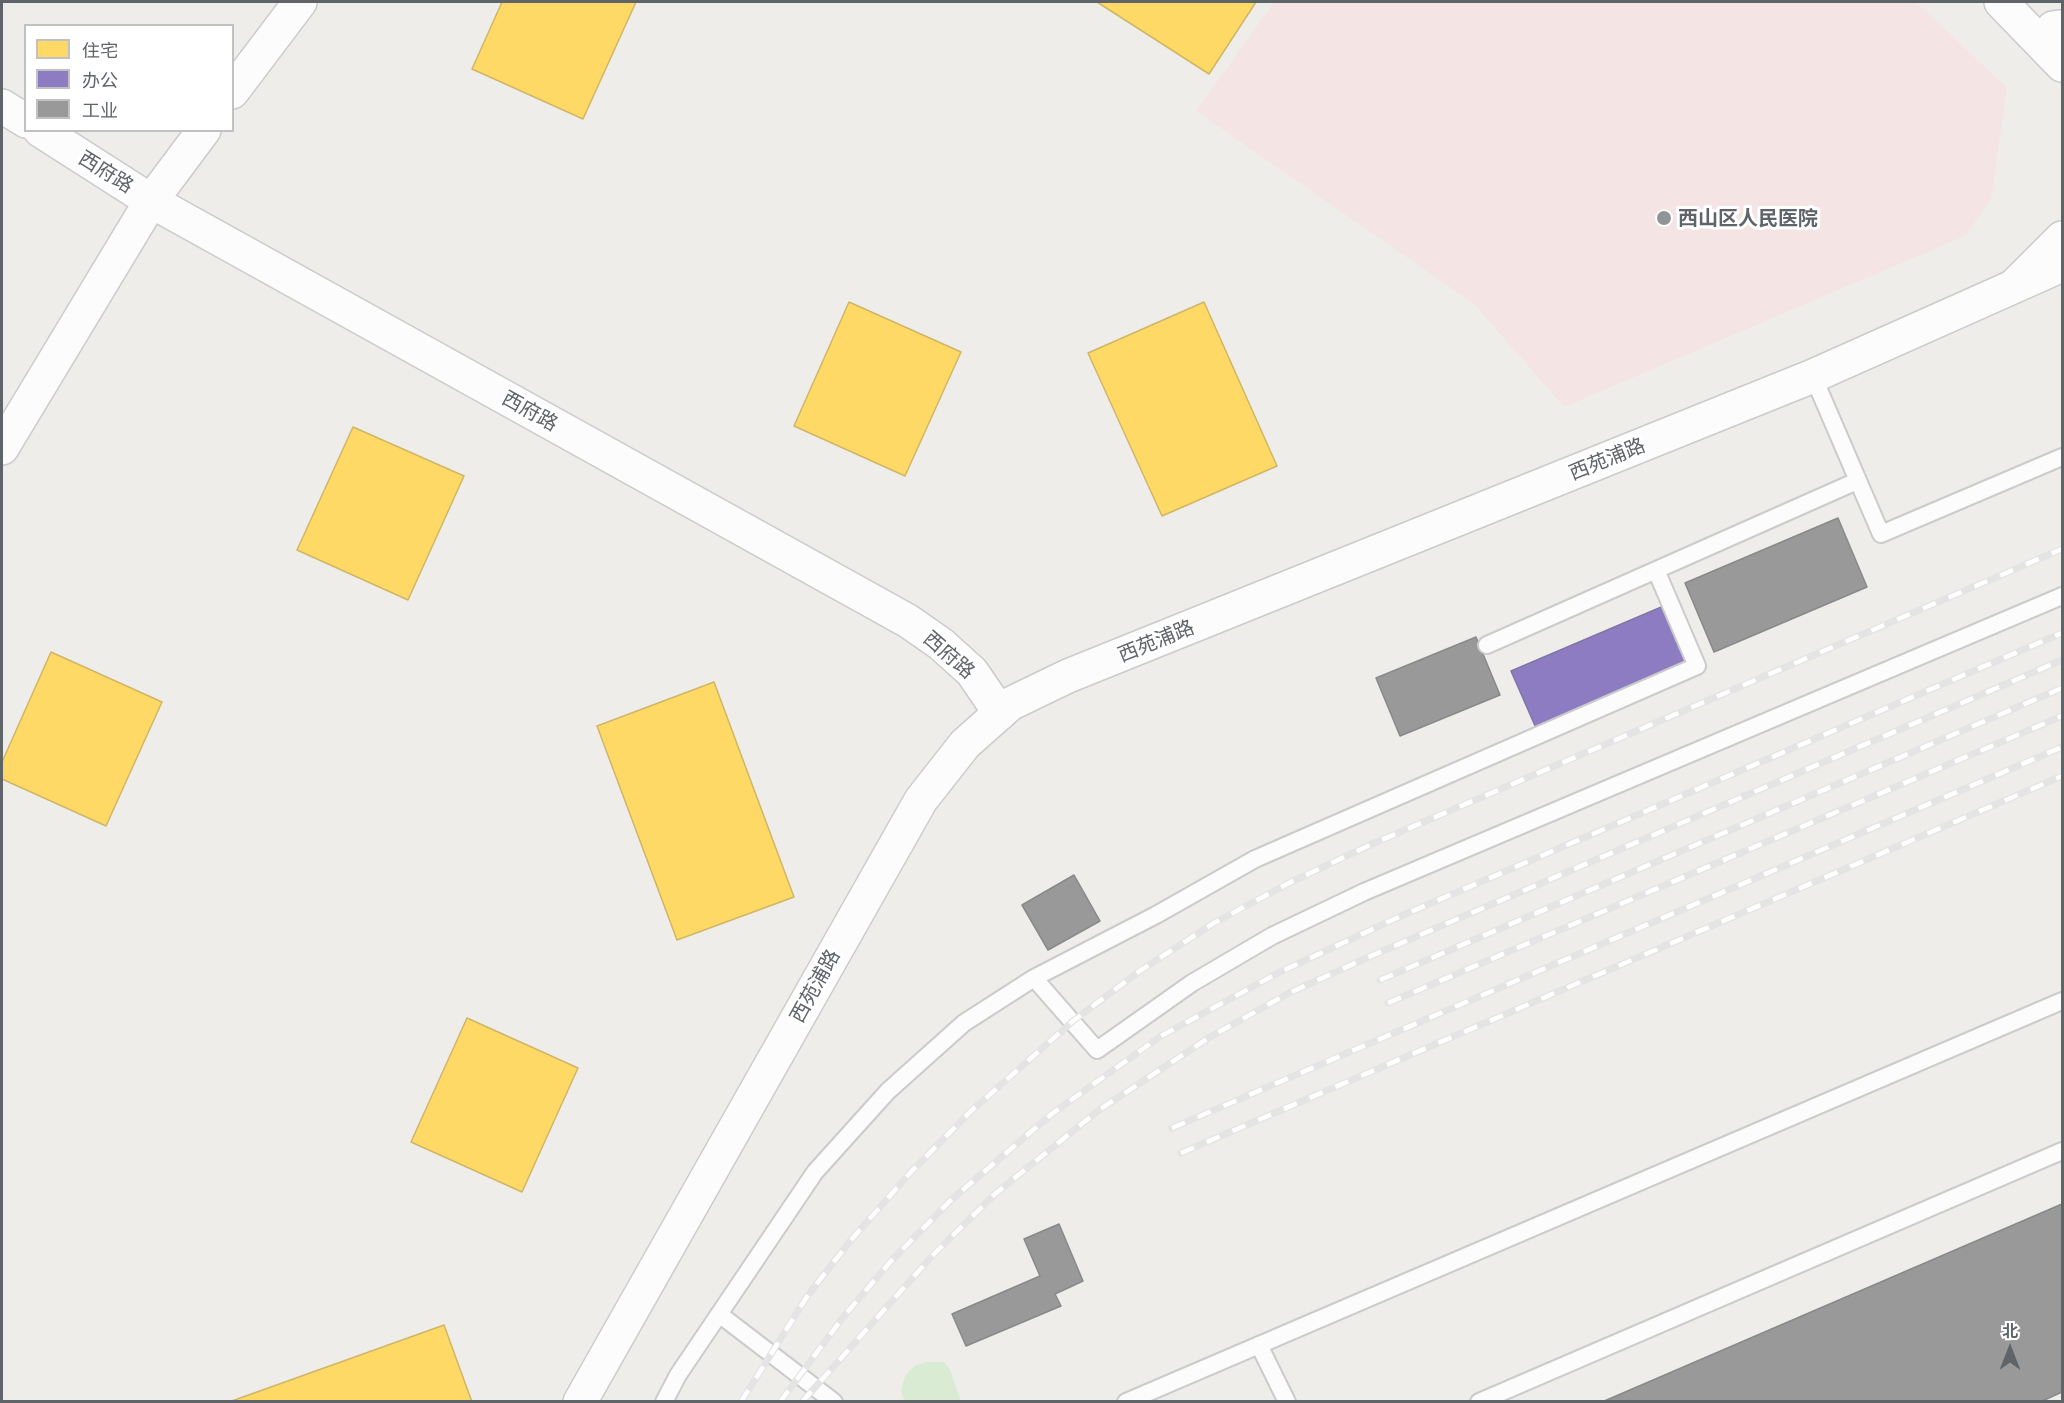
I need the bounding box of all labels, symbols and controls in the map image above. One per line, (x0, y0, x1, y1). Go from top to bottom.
legend (24, 24, 234, 132)
text: 住宅 (82, 39, 118, 61)
text: 办公 (82, 69, 118, 91)
text: 工业 (82, 99, 118, 121)
street label: 西府路 (74, 146, 138, 198)
place label: 西山区人民医院 (1678, 206, 1818, 230)
marker: 西山区人民医院 (1655, 209, 1673, 227)
street label: 西府路 (498, 386, 562, 436)
street label: 西苑浦路 (1565, 433, 1649, 485)
street label: 西苑浦路 (1114, 615, 1198, 667)
street label: 西府路 (918, 626, 980, 684)
street label: 西苑浦路 (785, 945, 845, 1027)
north arrow (1980, 1319, 2040, 1379)
text: 北 (2002, 1321, 2018, 1340)

